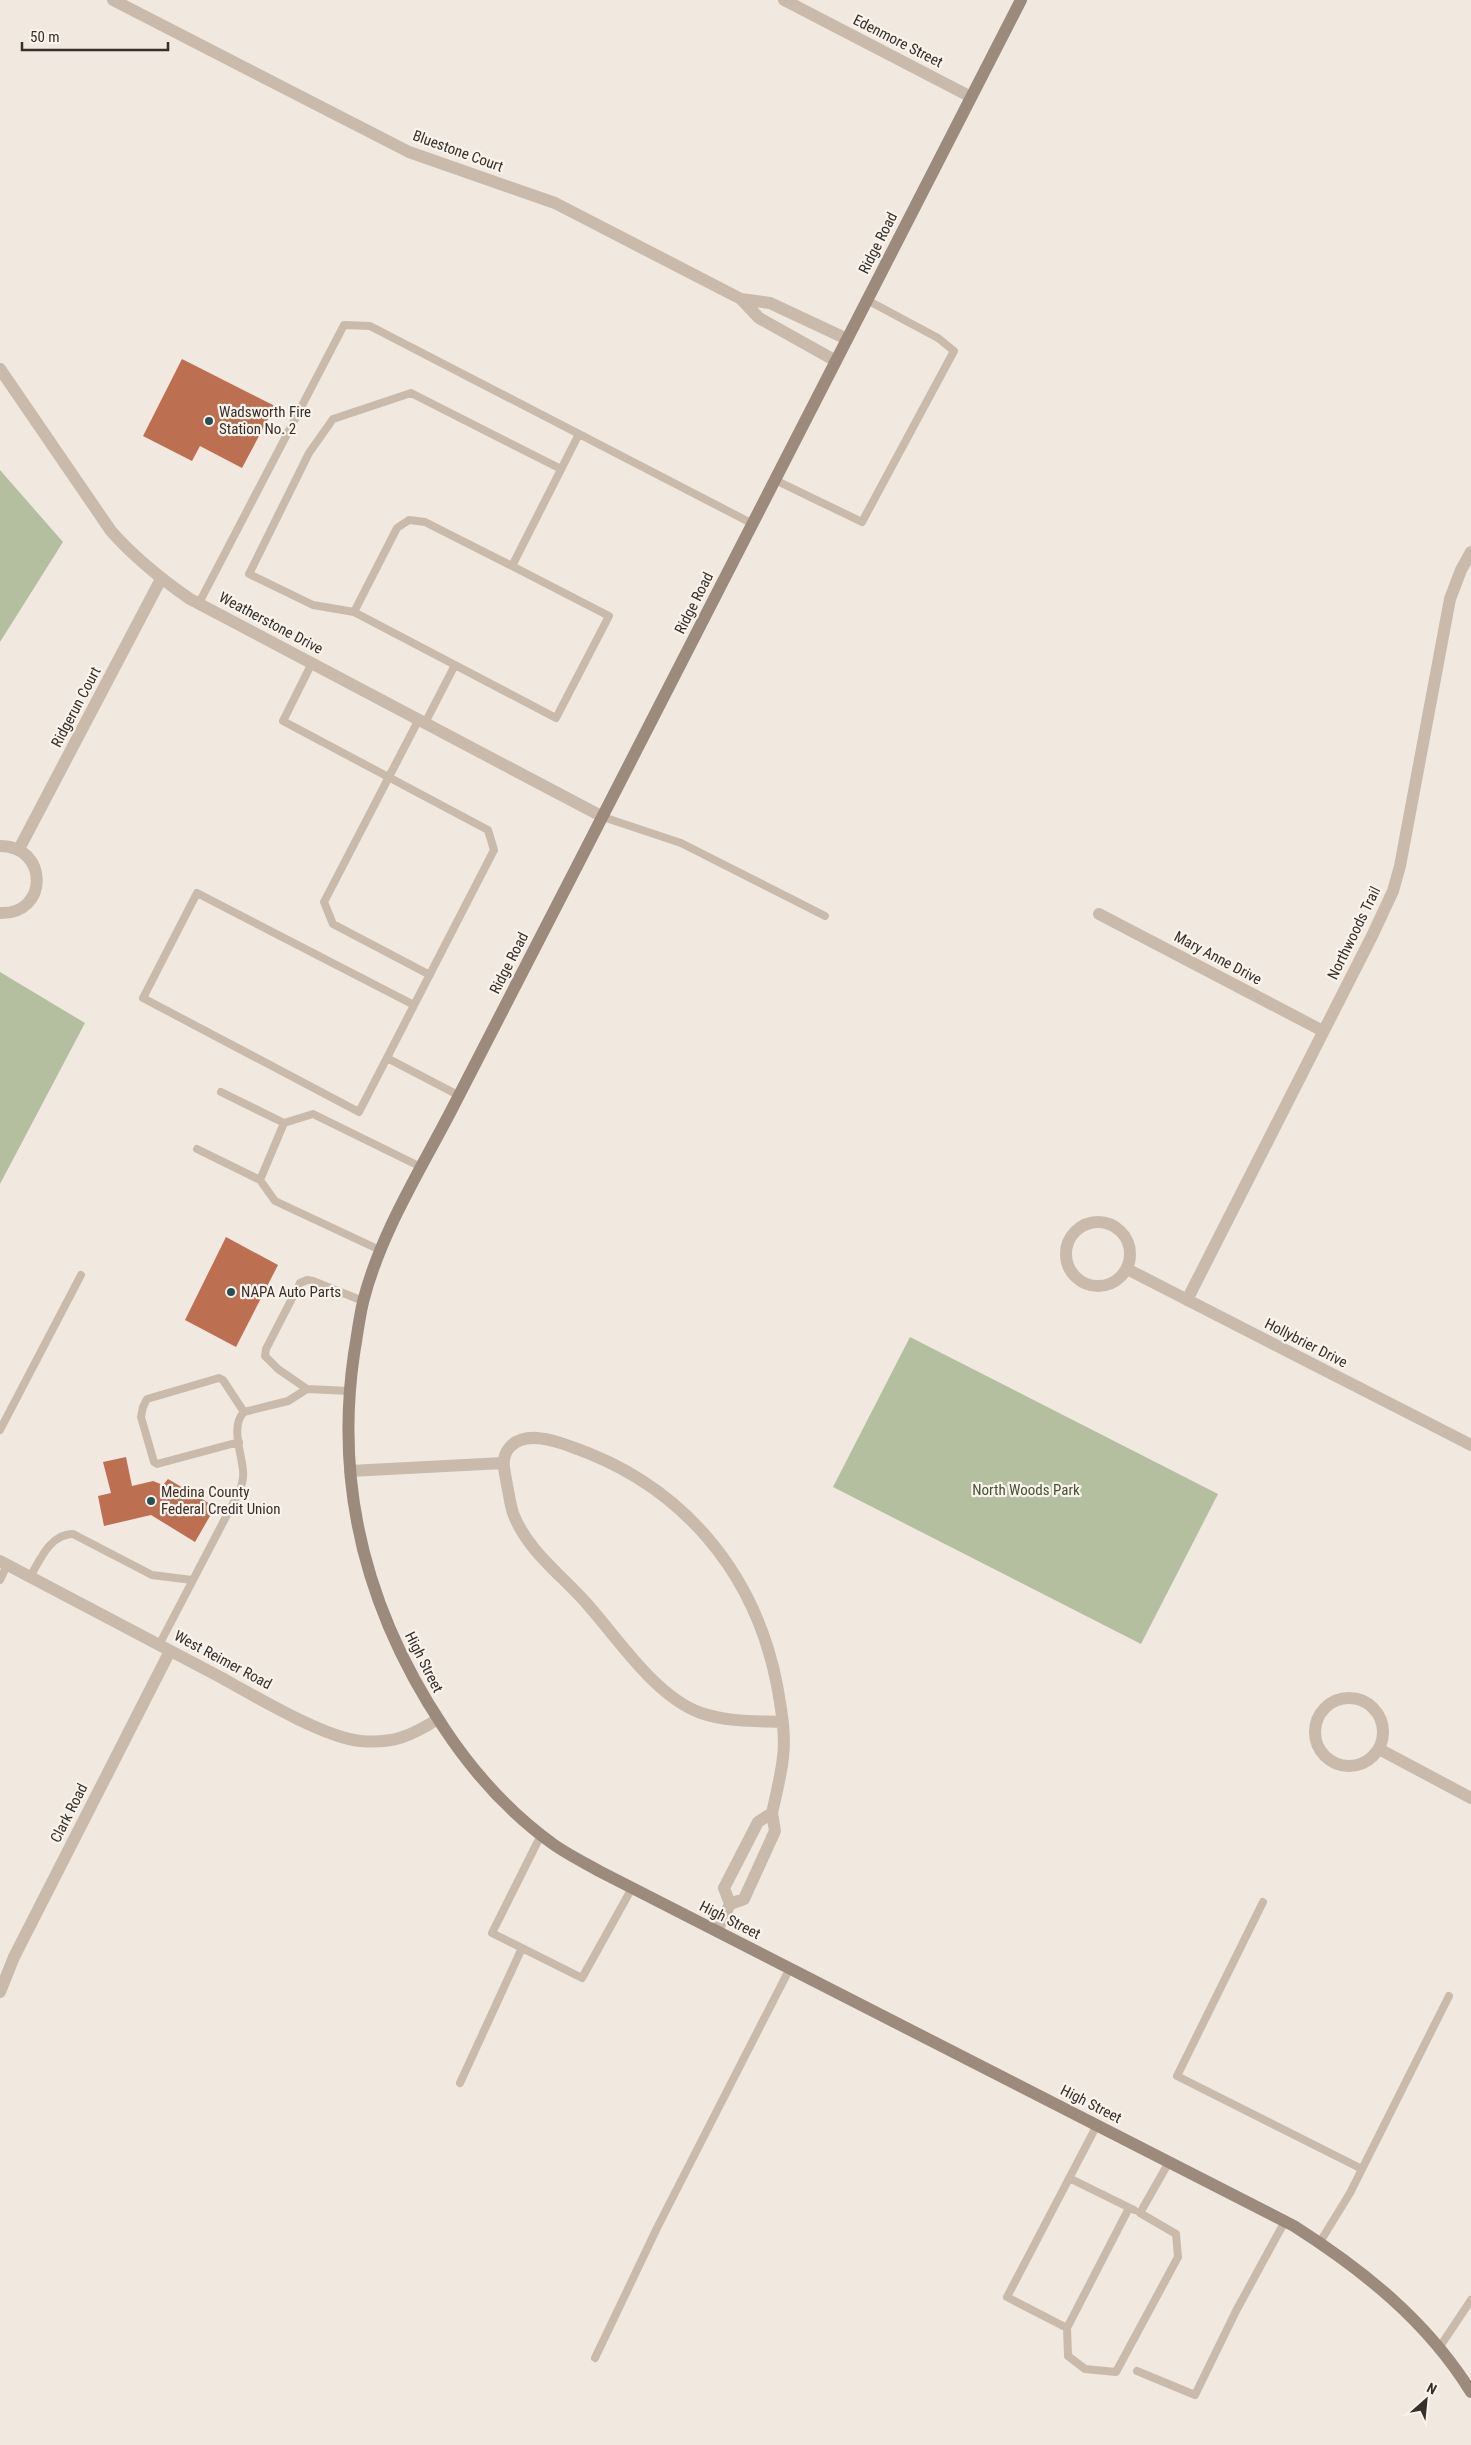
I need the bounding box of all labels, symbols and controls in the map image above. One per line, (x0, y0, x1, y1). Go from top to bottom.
street label: Edenmore Street (850, 11, 946, 71)
scale bar (22, 20, 169, 52)
text: 50 m (30, 28, 60, 46)
street label: Bluestone Court (410, 126, 506, 176)
street label: Ridge Road (855, 209, 901, 277)
place label: Wadsworth Fire Station No. 2 (219, 403, 311, 438)
marker: Wadsworth Fire Station No. 2 (203, 415, 215, 427)
street label: Ridge Road (671, 569, 717, 637)
street label: Weatherstone Drive (216, 588, 326, 658)
street label: Ridgerun Court (47, 664, 105, 750)
street label: Northwoods Trail (1324, 884, 1384, 982)
street label: Mary Anne Drive (1171, 927, 1265, 989)
street label: Ridge Road (486, 929, 532, 997)
place label: NAPA Auto Parts (241, 1283, 341, 1301)
marker: NAPA Auto Parts (225, 1286, 237, 1298)
street label: Hollybrier Drive (1262, 1314, 1350, 1372)
park label: North Woods Park (972, 1481, 1080, 1499)
place label: Medina County Federal Credit Union (161, 1483, 281, 1518)
marker: Medina County Federal Credit Union (145, 1495, 157, 1507)
street label: West Reimer Road (171, 1627, 275, 1693)
street label: High Street (401, 1629, 447, 1695)
street label: Clark Road (46, 1780, 92, 1846)
street label: High Street (697, 1897, 763, 1943)
street label: High Street (1058, 2081, 1124, 2127)
north arrow (1401, 2375, 1451, 2425)
text: N (1424, 2379, 1439, 2397)

